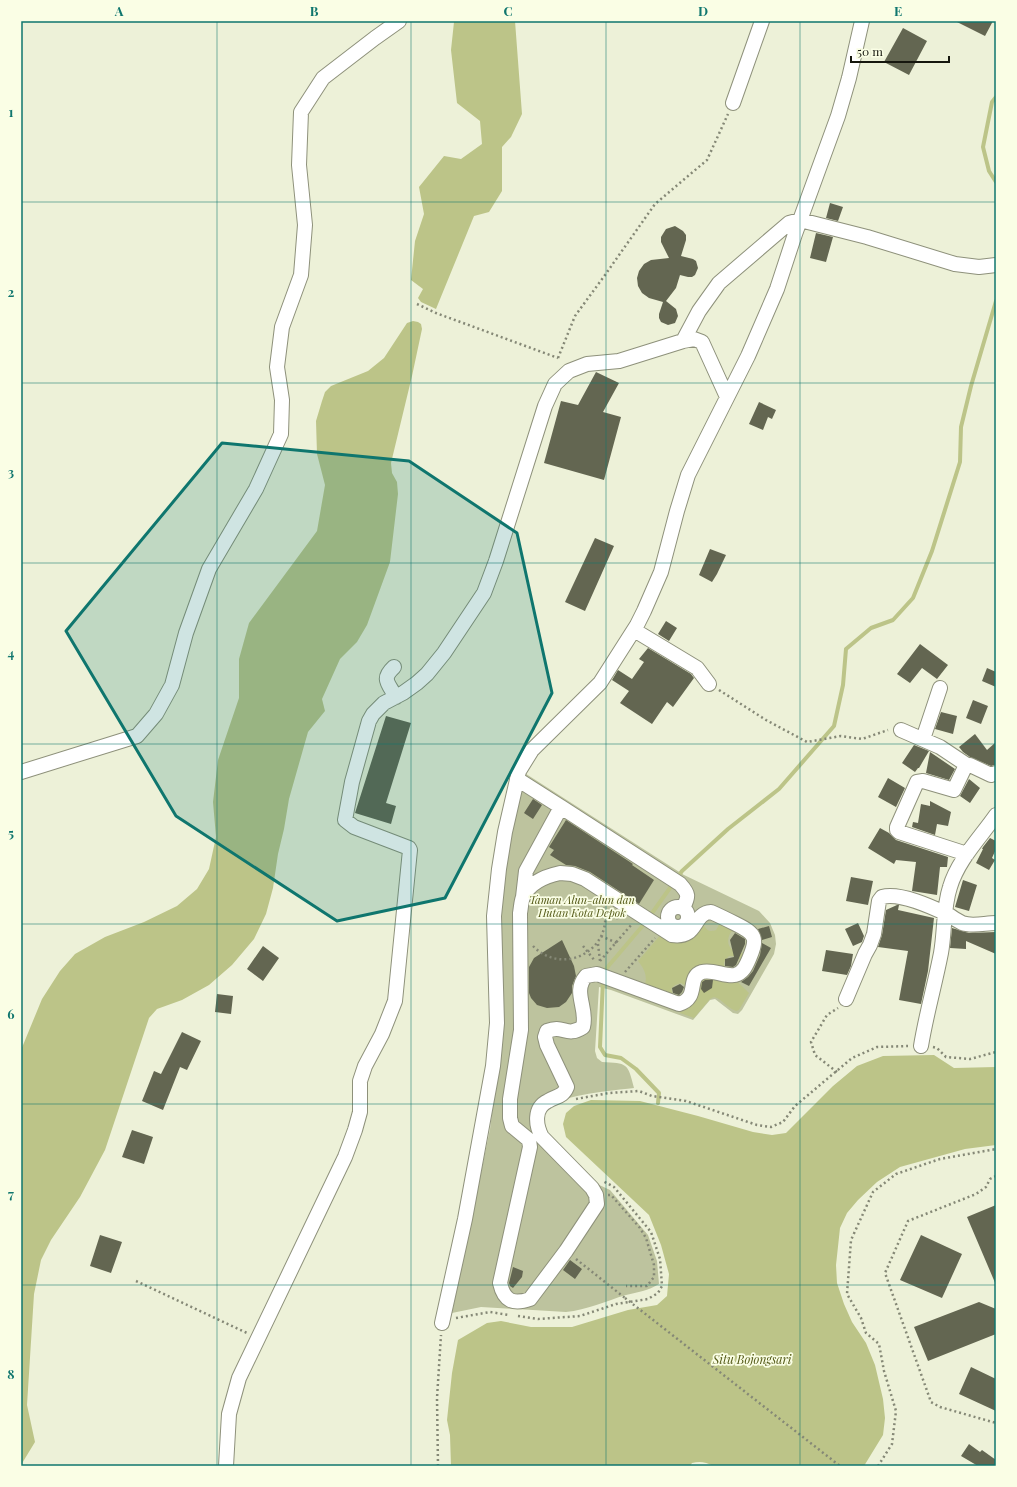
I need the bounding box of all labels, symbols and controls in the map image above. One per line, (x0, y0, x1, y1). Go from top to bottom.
text: A (114, 2, 124, 19)
text: B (310, 2, 319, 19)
text: C (503, 2, 513, 19)
text: D (698, 2, 708, 19)
text: E (894, 2, 902, 19)
scale bar (851, 38, 949, 64)
text: 50 m (857, 43, 883, 59)
text: 1 (9, 103, 14, 120)
text: 2 (8, 283, 15, 300)
text: 3 (8, 463, 14, 480)
text: 4 (8, 644, 15, 661)
text: 5 (8, 824, 14, 841)
park label: Taman Alun-alun dan Hutan Kota Depok (529, 892, 635, 920)
text: 6 (7, 1005, 15, 1022)
text: 7 (8, 1185, 14, 1202)
water label: Situ Bojongsari (712, 1351, 792, 1367)
text: 8 (7, 1365, 15, 1382)

